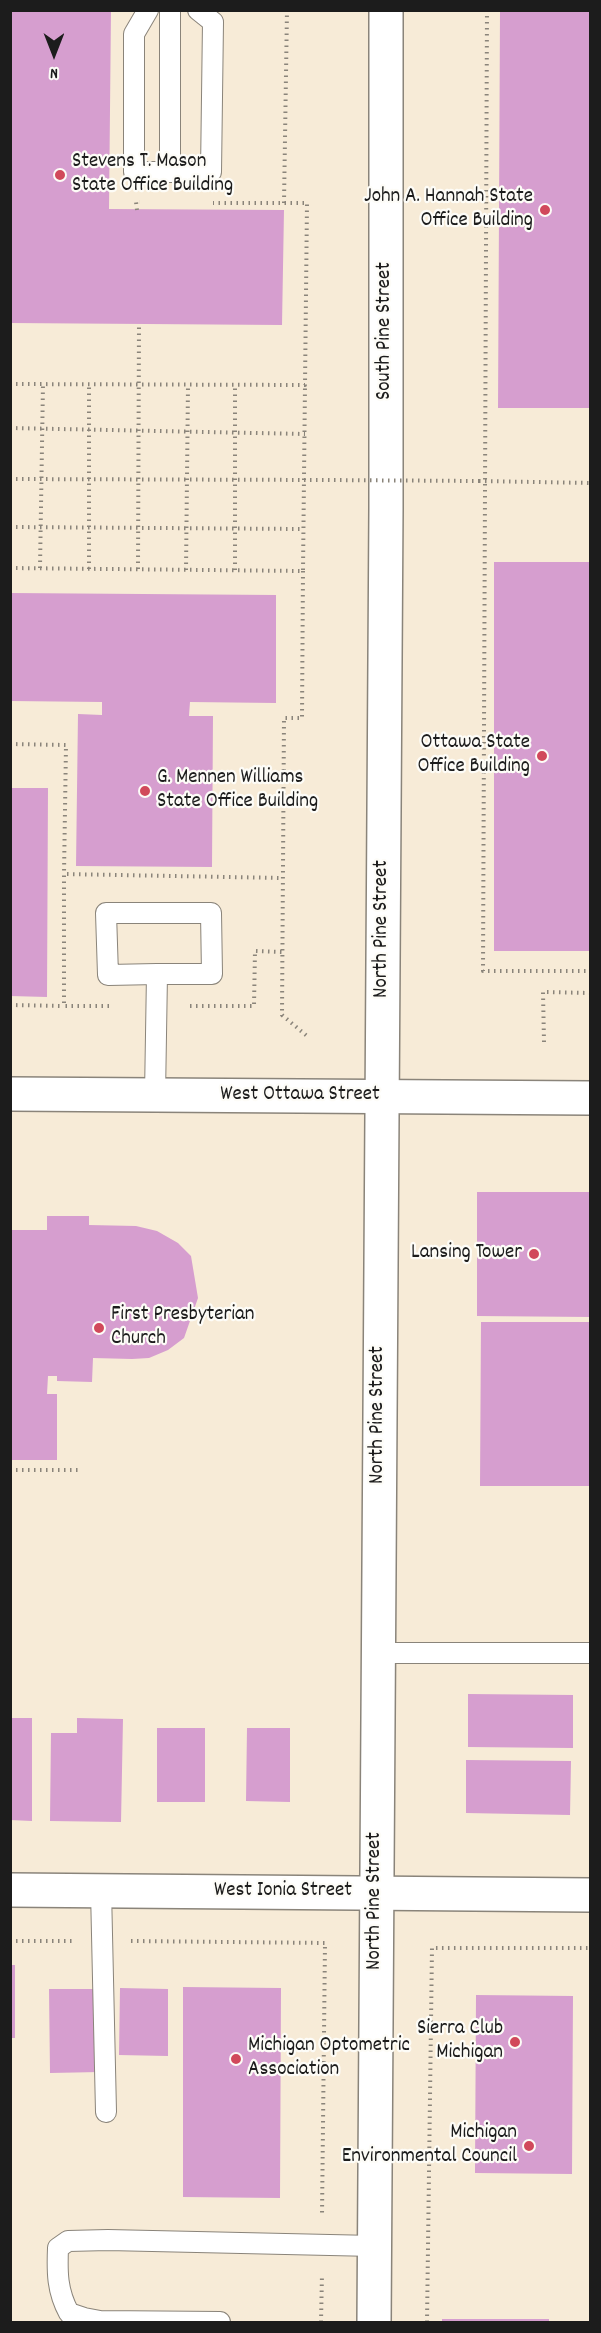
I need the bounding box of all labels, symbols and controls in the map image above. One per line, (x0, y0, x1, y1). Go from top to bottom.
north arrow (24, 24, 84, 84)
text: N (50, 61, 58, 84)
place label: Stevens T. Mason State Office Building (72, 150, 233, 200)
marker: Stevens T. Mason State Office Building (53, 168, 67, 182)
place label: John A. Hannah State Office Building (364, 185, 533, 235)
marker: John A. Hannah State Office Building (538, 203, 552, 217)
street label: South Pine Street (373, 262, 399, 400)
place label: Ottawa State Office Building (418, 731, 530, 781)
marker: Ottawa State Office Building (535, 749, 549, 763)
place label: G. Mennen Williams State Office Building (157, 766, 318, 816)
marker: G. Mennen Williams State Office Building (138, 784, 152, 798)
street label: North Pine Street (370, 860, 396, 998)
street label: West Ottawa Street (220, 1083, 380, 1109)
place label: Lansing Tower (411, 1241, 522, 1267)
marker: Lansing Tower (527, 1247, 541, 1261)
place label: First Presbyterian Church (111, 1303, 255, 1353)
marker: First Presbyterian Church (92, 1321, 106, 1335)
street label: North Pine Street (366, 1346, 392, 1484)
street label: North Pine Street (363, 1832, 389, 1970)
street label: West Ionia Street (214, 1879, 352, 1905)
place label: Sierra Club Michigan (417, 2017, 503, 2067)
place label: Michigan Optometric Association (248, 2034, 410, 2084)
marker: Sierra Club Michigan (508, 2035, 522, 2049)
marker: Michigan Optometric Association (229, 2052, 243, 2066)
place label: Michigan Environmental Council (342, 2121, 517, 2171)
marker: Michigan Environmental Council (522, 2139, 536, 2153)

